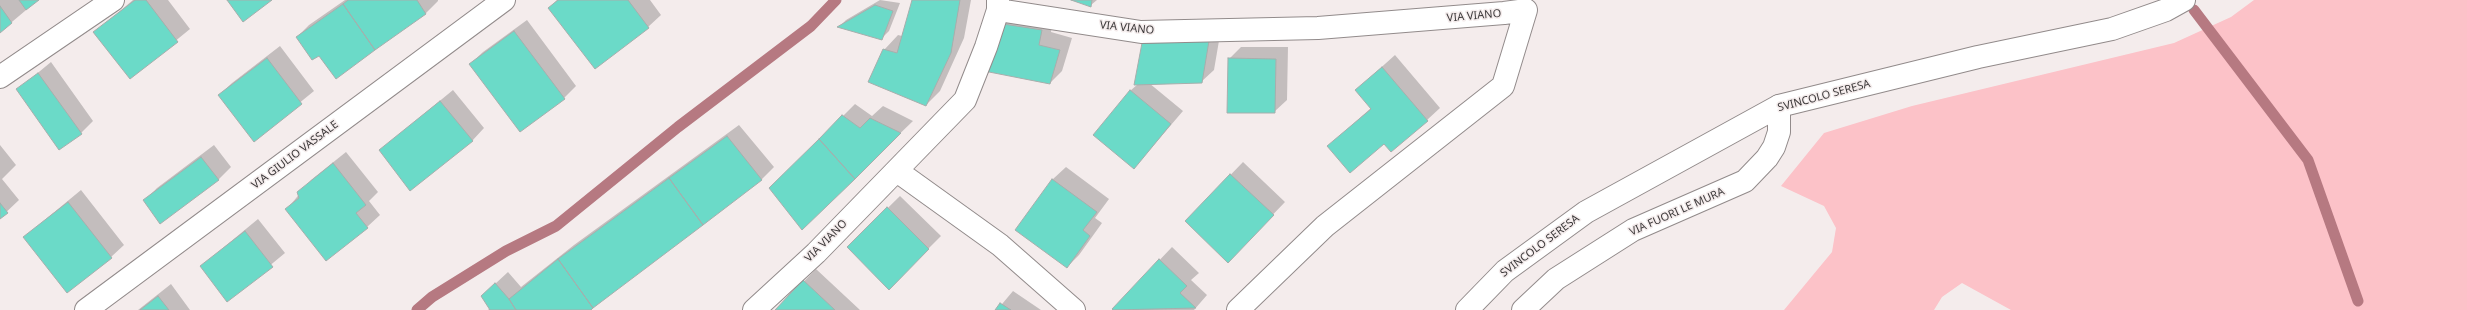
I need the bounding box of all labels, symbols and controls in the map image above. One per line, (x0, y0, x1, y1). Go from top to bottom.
street label: VIA VIANO (1446, 7, 1502, 25)
street label: VIA VIANO (1099, 19, 1155, 37)
street label: SVINCOLO SERESA (1776, 77, 1872, 115)
street label: VIA GIULIO VASSALE (249, 118, 341, 192)
street label: VIA FUORI LE MURA (1627, 185, 1727, 239)
street label: SVINCOLO SERESA (1498, 212, 1582, 280)
street label: VIA VIANO (802, 217, 850, 265)

